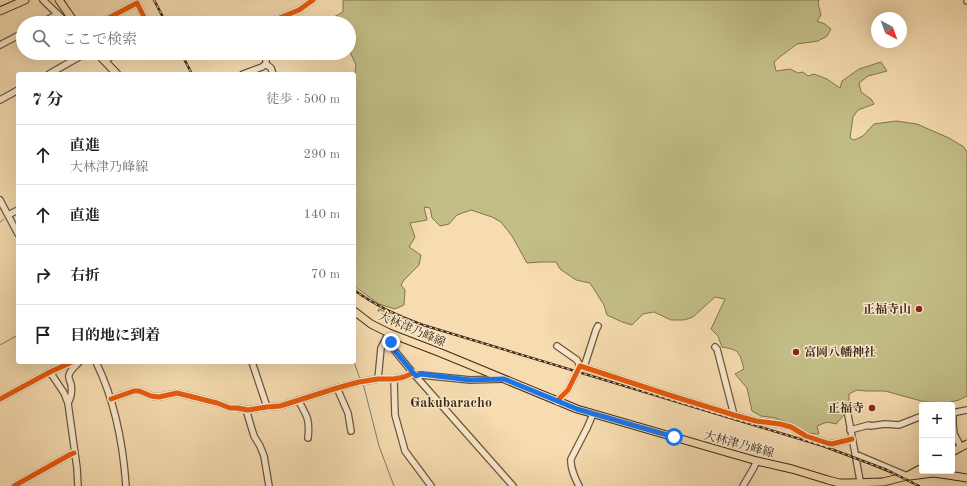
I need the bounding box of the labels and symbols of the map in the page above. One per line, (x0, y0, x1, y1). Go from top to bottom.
north arrow (871, 12, 907, 48)
place label: 正福寺山 (863, 302, 911, 316)
marker: 正福寺山 (914, 304, 924, 314)
street label: 大林津乃峰線 (376, 308, 448, 350)
route end (382, 333, 400, 351)
place label: 富岡八幡神社 (804, 345, 876, 359)
marker: 富岡八幡神社 (791, 347, 801, 357)
district label: Gakubaracho (410, 396, 492, 410)
place label: 正福寺 (828, 401, 864, 415)
marker: 正福寺 (867, 403, 877, 413)
route start (665, 428, 683, 446)
street label: 大林津乃峰線 (702, 428, 776, 460)

